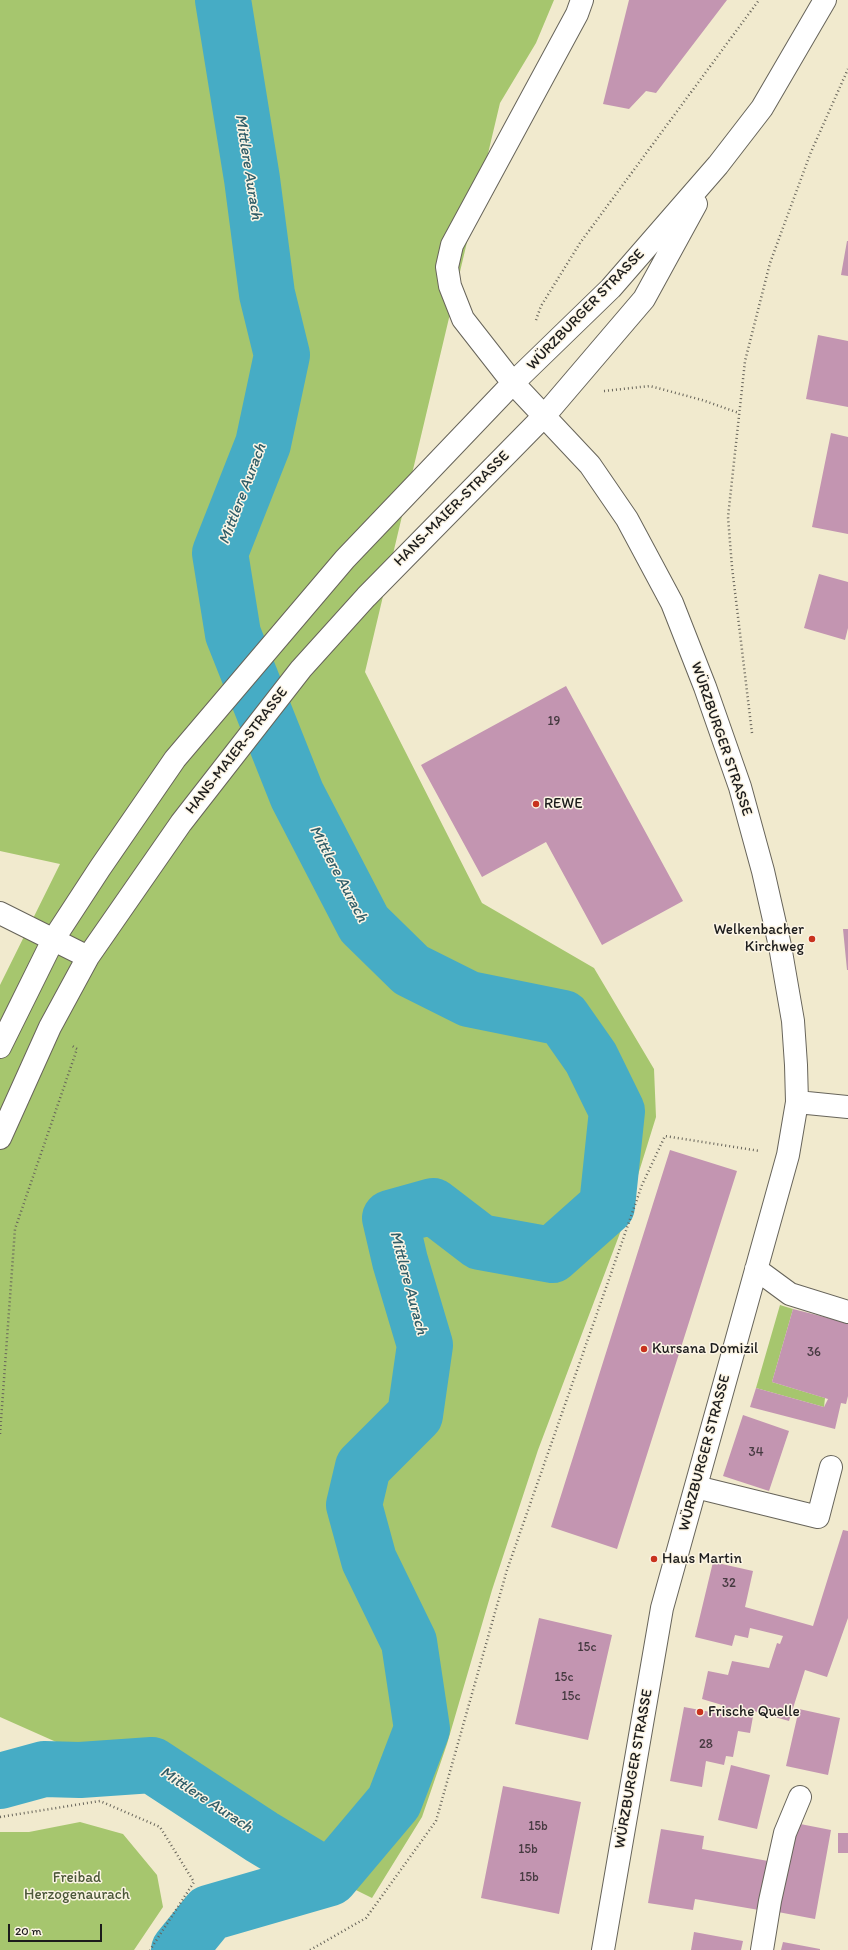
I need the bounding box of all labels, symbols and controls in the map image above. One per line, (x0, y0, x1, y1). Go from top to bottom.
water label: Mittlere Aurach (230, 113, 266, 221)
street label: WÜRZBURGER STRASSE (523, 246, 649, 374)
water label: Mittlere Aurach (215, 441, 271, 547)
street label: HANS-MAIER-STRASSE (390, 447, 514, 571)
street label: WÜRZBURGER STRASSE (686, 660, 756, 818)
street label: HANS-MAIER-STRASSE (182, 684, 292, 818)
house number: 19 (548, 714, 560, 730)
place label: REWE (544, 795, 583, 813)
marker: REWE (531, 799, 541, 809)
water label: Mittlere Aurach (305, 822, 371, 926)
place label: Welkenbacher Kirchweg (714, 921, 804, 956)
marker: Welkenbacher Kirchweg (807, 934, 817, 944)
water label: Mittlere Aurach (385, 1229, 431, 1337)
place label: Kursana Domizil (652, 1340, 758, 1358)
marker: Kursana Domizil (639, 1344, 649, 1354)
house number: 36 (807, 1345, 821, 1361)
street label: WÜRZBURGER STRASSE (675, 1373, 735, 1533)
house number: 34 (749, 1445, 763, 1461)
place label: Haus Martin (662, 1550, 742, 1568)
marker: Haus Martin (649, 1554, 659, 1564)
house number: 32 (722, 1576, 736, 1592)
house number: 15c (578, 1640, 596, 1656)
house number: 15c (555, 1670, 573, 1686)
street label: WÜRZBURGER STRASSE (611, 1688, 657, 1850)
house number: 15c (562, 1689, 580, 1705)
place label: Frische Quelle (708, 1703, 800, 1721)
marker: Frische Quelle (695, 1707, 705, 1717)
house number: 28 (699, 1737, 713, 1753)
water label: Mittlere Aurach (156, 1763, 256, 1837)
house number: 15b (528, 1819, 548, 1835)
house number: 15b (518, 1842, 538, 1858)
park label: Freibad Herzogenaurach (24, 1869, 130, 1904)
house number: 15b (519, 1870, 539, 1886)
scale bar (10, 1916, 104, 1942)
text: 20 m (15, 1924, 42, 1938)

